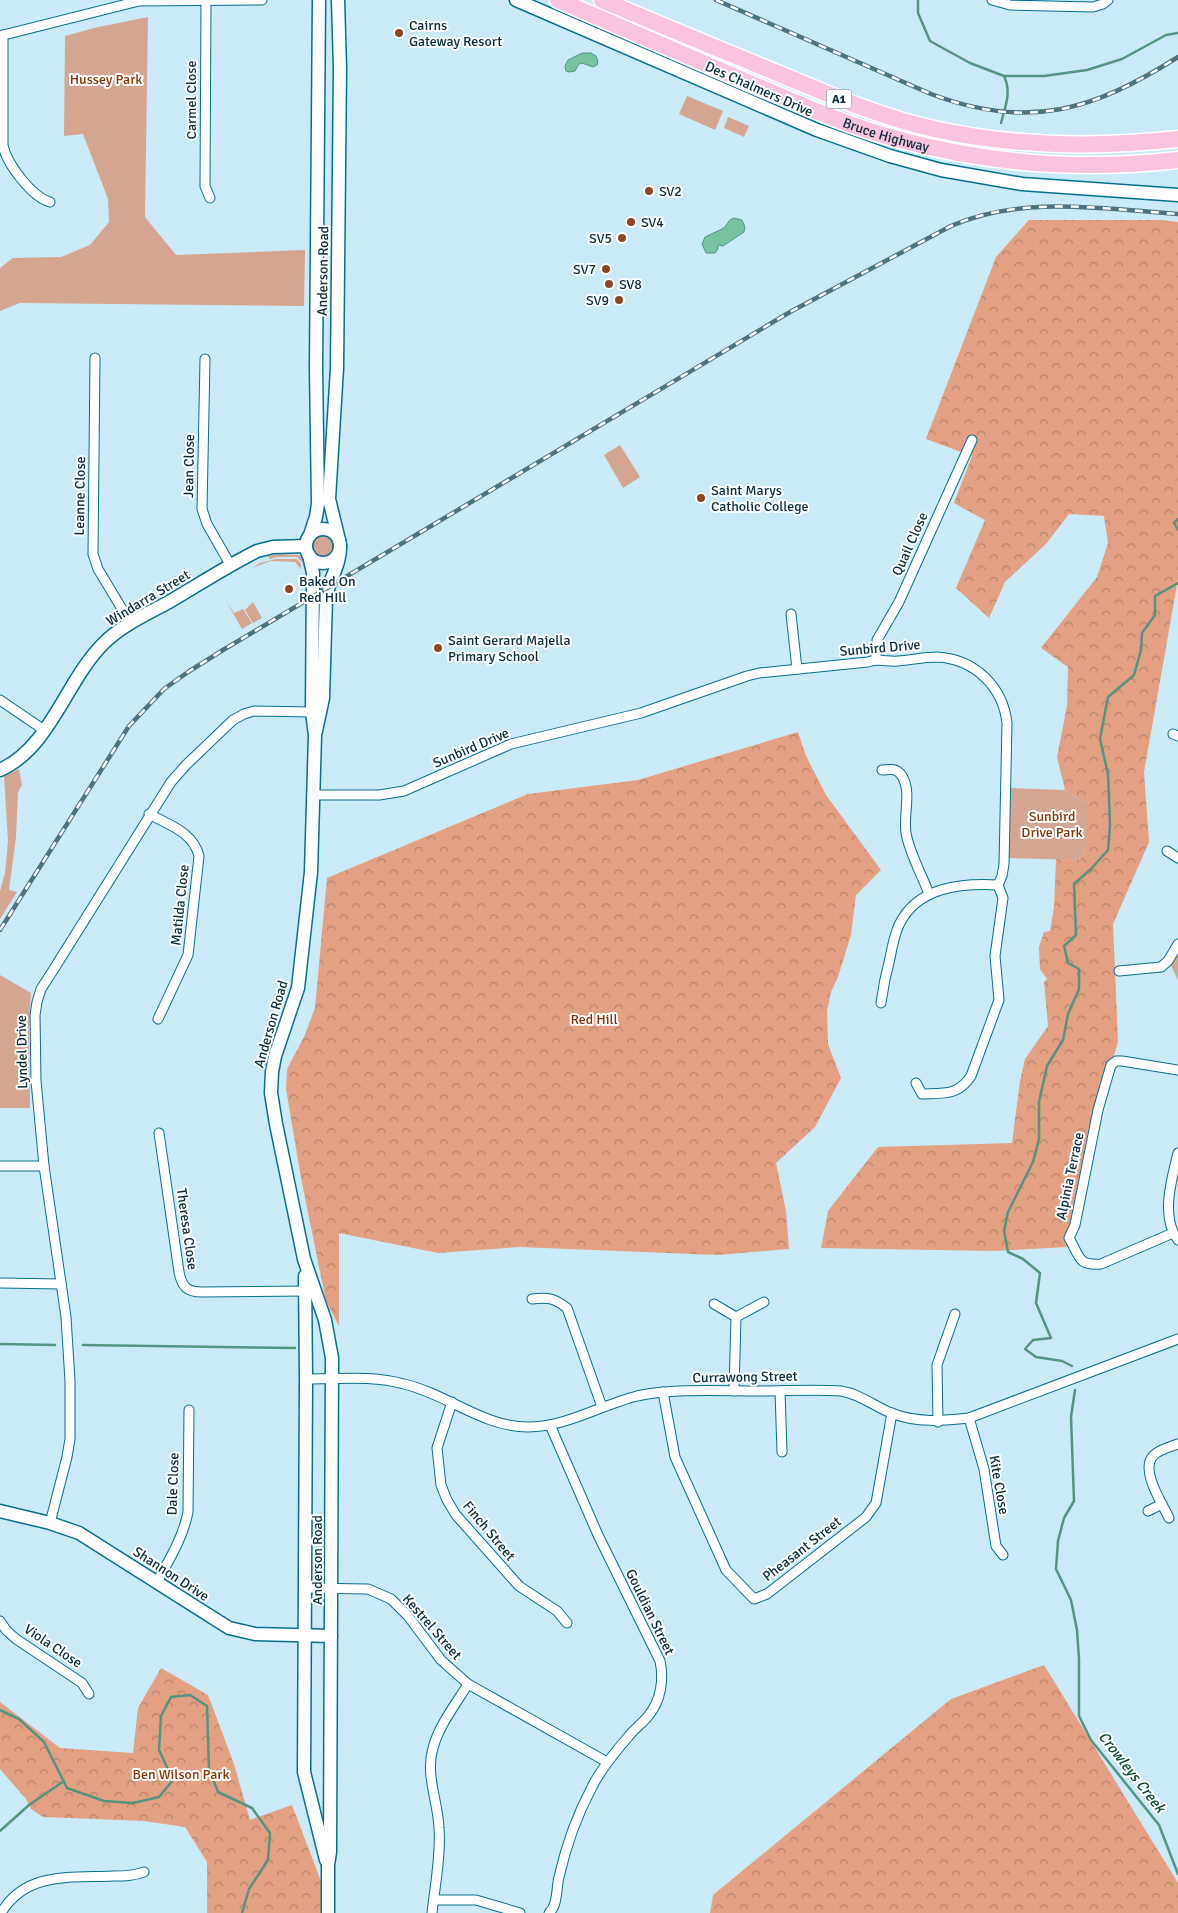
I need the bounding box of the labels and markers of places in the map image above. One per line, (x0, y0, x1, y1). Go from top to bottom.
place label: Cairns Gateway Resort (409, 17, 502, 50)
marker: Cairns Gateway Resort (393, 27, 405, 39)
place label: SV2 (659, 183, 682, 200)
marker: SV2 (643, 185, 655, 197)
place label: SV4 (641, 214, 664, 231)
marker: SV4 (625, 216, 637, 228)
place label: SV5 (589, 230, 612, 247)
marker: SV5 (616, 232, 628, 244)
place label: SV7 (573, 261, 596, 278)
marker: SV7 (600, 263, 612, 275)
place label: SV8 (619, 276, 642, 293)
marker: SV8 (603, 278, 615, 290)
place label: SV9 (586, 292, 609, 309)
marker: SV9 (613, 294, 625, 306)
place label: Saint Marys Catholic College (711, 482, 809, 515)
marker: Saint Marys Catholic College (695, 492, 707, 504)
place label: Baked On Red HIll (299, 573, 356, 606)
marker: Baked On Red HIll (283, 583, 295, 595)
place label: Saint Gerard Majella Primary School (448, 632, 571, 665)
marker: Saint Gerard Majella Primary School (432, 642, 444, 654)

